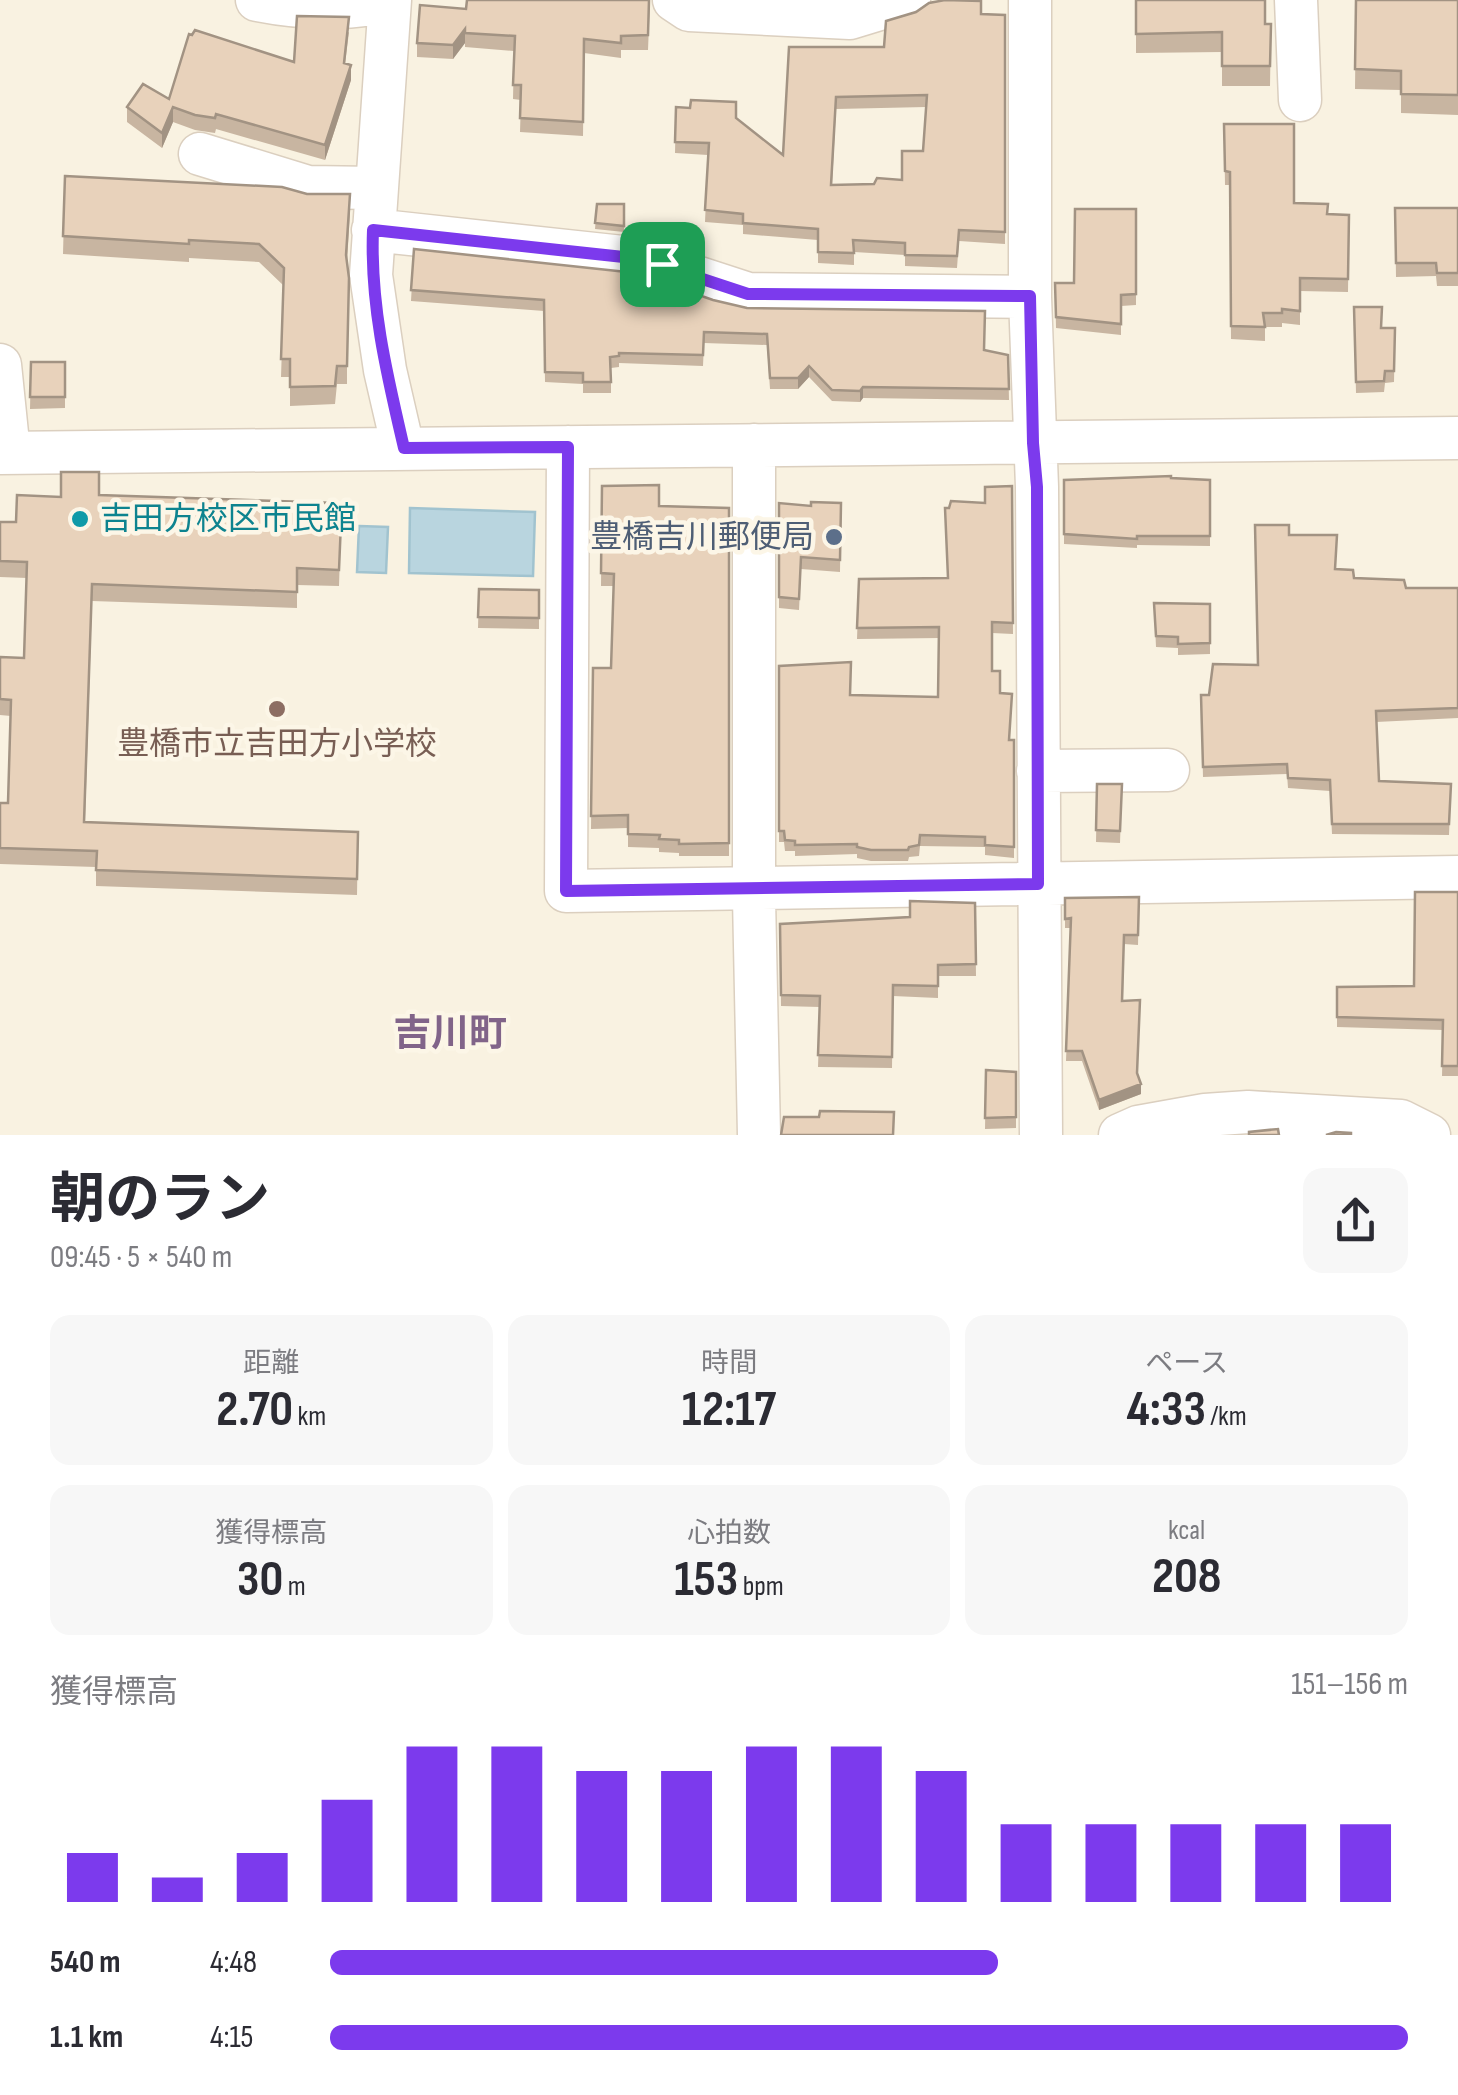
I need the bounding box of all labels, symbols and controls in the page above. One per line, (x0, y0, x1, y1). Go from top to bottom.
pin (620, 222, 705, 307)
icon: arrive (635, 237, 690, 292)
place label: 吉田方校区市民館 (100, 500, 356, 539)
marker: 吉田方校区市民館 (69, 508, 91, 530)
place label: 豊橋吉川郵便局 (590, 518, 814, 557)
marker: 豊橋吉川郵便局 (823, 526, 845, 548)
marker: 豊橋市立吉田方小学校 (266, 698, 288, 720)
place label: 豊橋市立吉田方小学校 (117, 725, 437, 764)
district label: 吉川町 (393, 1012, 507, 1057)
text: 朝のラン (50, 1167, 270, 1234)
button: share (1303, 1168, 1408, 1273)
text: 09:45 · 5 × 540 m (50, 1238, 232, 1277)
text: 距離 (243, 1347, 299, 1380)
text: 時間 (701, 1347, 757, 1380)
text: ペース (1145, 1347, 1228, 1380)
text: 2.70 (216, 1380, 293, 1440)
text: 12:17 (682, 1380, 776, 1440)
text: 4:33 (1127, 1380, 1206, 1440)
text: km (293, 1400, 326, 1433)
text: /km (1206, 1400, 1247, 1433)
text: kcal (1168, 1514, 1205, 1547)
text: 獲得標高 (215, 1517, 327, 1550)
text: 心拍数 (687, 1517, 771, 1550)
text: 208 (1152, 1547, 1221, 1607)
text: 30 (237, 1550, 283, 1610)
text: 153 (674, 1550, 738, 1610)
text: m (283, 1570, 306, 1603)
text: bpm (738, 1570, 784, 1603)
text: 151–156 m (1291, 1665, 1408, 1704)
text: 獲得標高 (50, 1673, 178, 1712)
text: 540 m (50, 1943, 120, 1982)
text: 4:48 (210, 1943, 257, 1982)
text: 1.1 km (50, 2018, 123, 2057)
text: 4:15 (210, 2018, 253, 2057)

